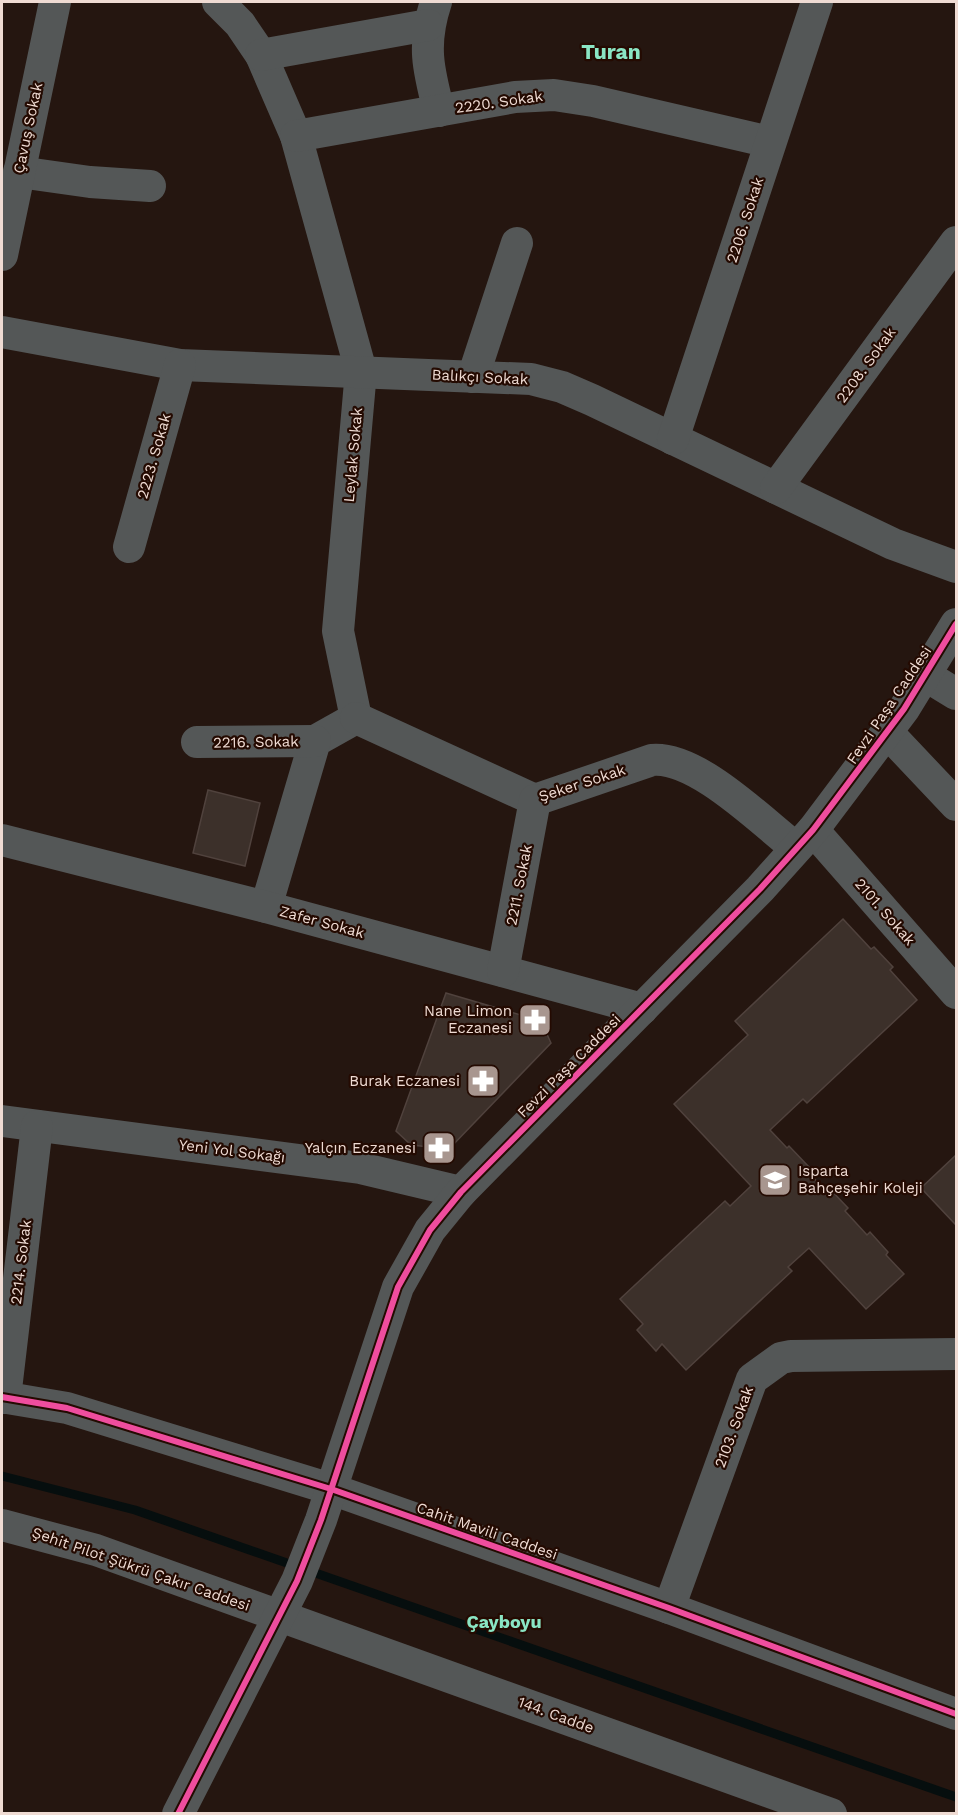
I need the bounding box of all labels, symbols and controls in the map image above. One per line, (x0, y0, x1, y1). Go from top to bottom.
district label: Turan (581, 39, 641, 64)
street label: Çavuş Sokak (10, 80, 47, 175)
street label: 2220. Sokak (454, 87, 544, 117)
street label: 2206. Sokak (723, 174, 767, 265)
street label: 2208. Sokak (833, 323, 900, 406)
street label: Balıkçı Sokak (431, 365, 529, 389)
street label: Leylak Sokak (340, 406, 366, 503)
street label: 2223. Sokak (133, 411, 175, 501)
street label: Fevzi Paşa Caddesi (843, 642, 935, 768)
street label: 2216. Sokak (213, 732, 299, 752)
street label: Şeker Sokak (536, 760, 628, 805)
street label: 2211. Sokak (502, 842, 536, 927)
street label: 2101. Sokak (851, 875, 919, 950)
street label: Zafer Sokak (278, 902, 367, 942)
place label: Nane Limon Eczanesi (424, 1002, 512, 1037)
pharmacy icon: Nane Limon Eczanesi (517, 1002, 553, 1038)
street label: Fevzi Paşa Caddesi (514, 1011, 624, 1121)
pharmacy icon: Burak Eczanesi (465, 1063, 501, 1099)
place label: Burak Eczanesi (349, 1072, 460, 1090)
pharmacy icon: Yalçın Eczanesi (421, 1130, 457, 1166)
street label: Yeni Yol Sokağı (178, 1136, 286, 1166)
place label: Yalçın Eczanesi (305, 1139, 416, 1157)
school or university icon: Isparta Bahçeşehir Koleji (757, 1162, 793, 1198)
place label: Isparta Bahçeşehir Koleji (798, 1162, 923, 1197)
street label: 2214. Sokak (7, 1218, 35, 1305)
street label: 2103. Sokak (711, 1383, 757, 1470)
street label: Cahit Mavili Caddesi (414, 1498, 560, 1564)
street label: Şehit Pilot Şükrü Çakır Caddesi (30, 1523, 252, 1615)
district label: Çayboyu (466, 1611, 542, 1632)
street label: 144. Cadde (516, 1693, 596, 1737)

